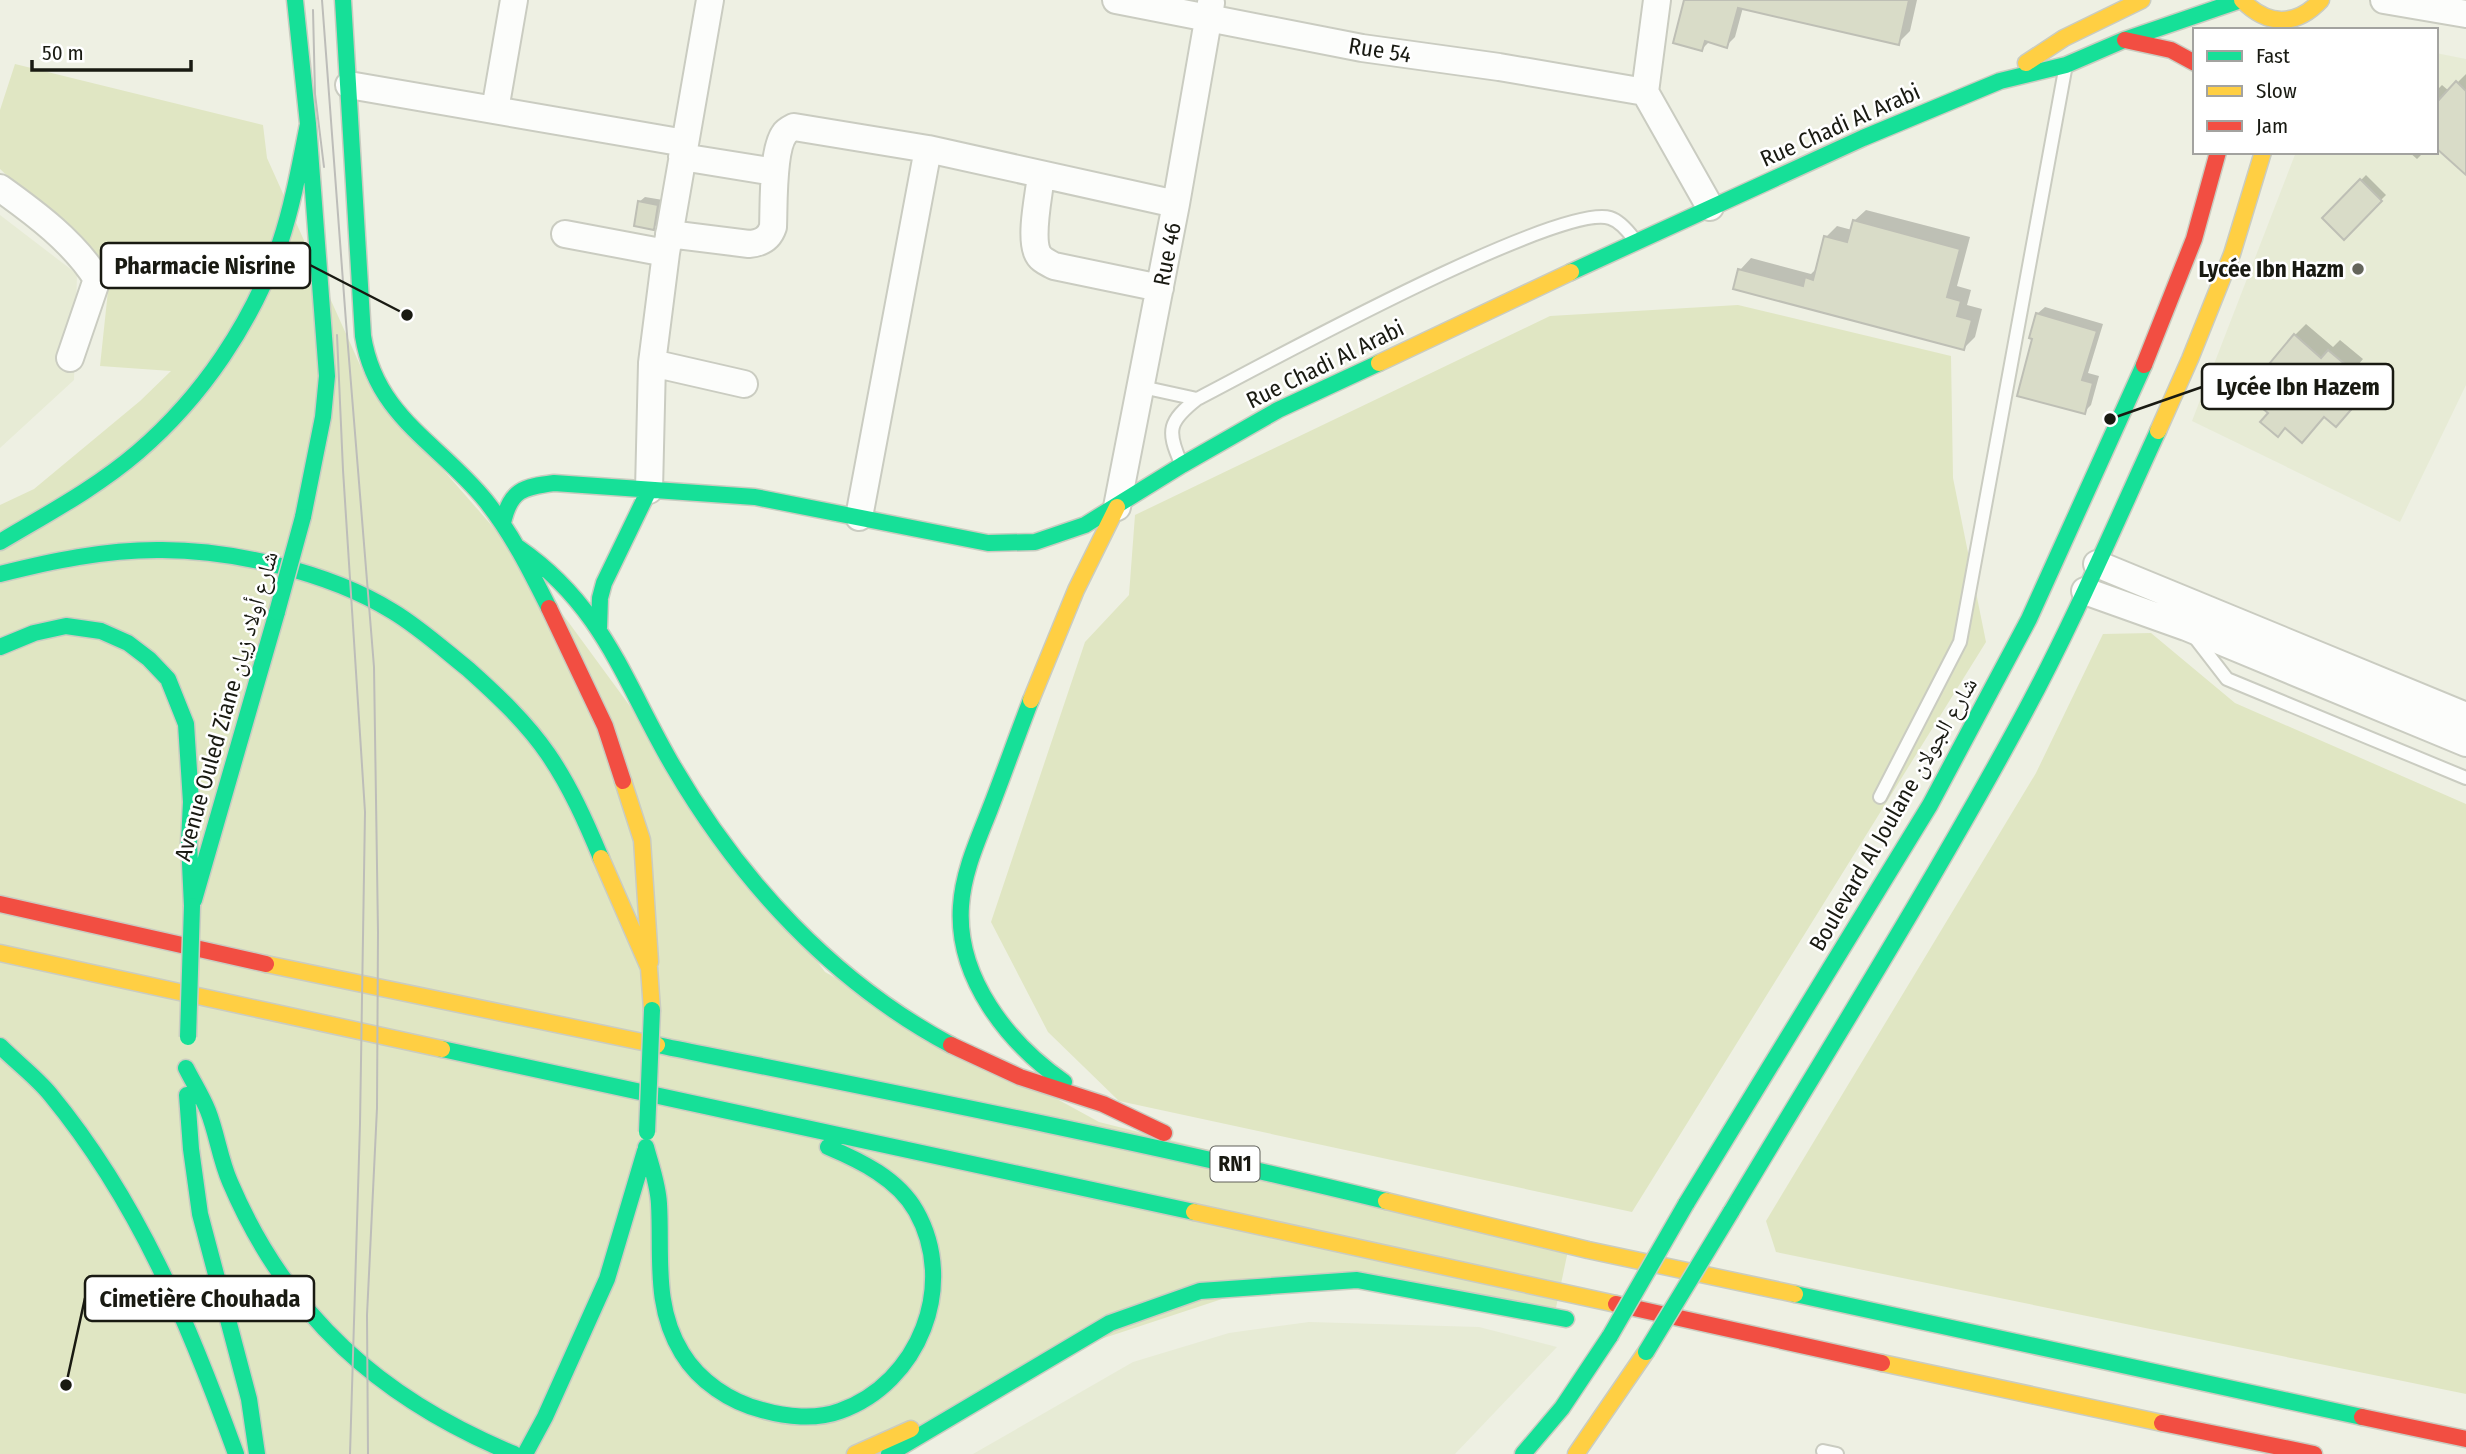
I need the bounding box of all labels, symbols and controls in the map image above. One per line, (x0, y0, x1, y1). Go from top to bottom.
scale bar (32, 28, 191, 72)
legend (2193, 28, 2438, 154)
street label: Rue 54 (1347, 31, 1413, 69)
text: 50 m (42, 40, 84, 66)
text: Fast (2256, 43, 2290, 69)
street label: Rue Chadi Al Arabi (1756, 77, 1924, 173)
text: Slow (2256, 78, 2297, 104)
text: Jam (2256, 113, 2288, 139)
street label: Rue 46 (1147, 220, 1187, 288)
callout: Pharmacie Nisrine (101, 243, 310, 288)
text: Pharmacie Nisrine (115, 252, 295, 280)
place label: Lycée Ibn Hazm (2199, 255, 2344, 283)
marker: Lycée Ibn Hazm (2350, 261, 2366, 277)
street label: Rue Chadi Al Arabi (1242, 314, 1408, 414)
callout: Lycée Ibn Hazem (2202, 364, 2393, 409)
text: Lycée Ibn Hazem (2216, 373, 2380, 401)
street label: Avenue Ouled Ziane شارع أولاد زيان (168, 548, 285, 864)
street label: Boulevard Al Joulane شارع الجولان (1803, 672, 1984, 956)
road number: RN1 (1210, 1146, 1260, 1182)
callout: Cimetière Chouhada (85, 1276, 314, 1321)
text: Cimetière Chouhada (99, 1285, 301, 1313)

